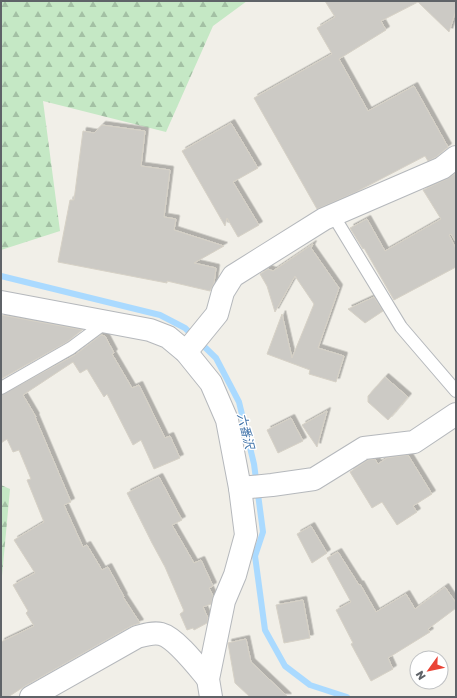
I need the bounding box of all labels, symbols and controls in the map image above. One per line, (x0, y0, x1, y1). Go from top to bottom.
water label: 六番沢 (234, 412, 258, 452)
north arrow (409, 650, 449, 690)
text: N (412, 669, 428, 683)

